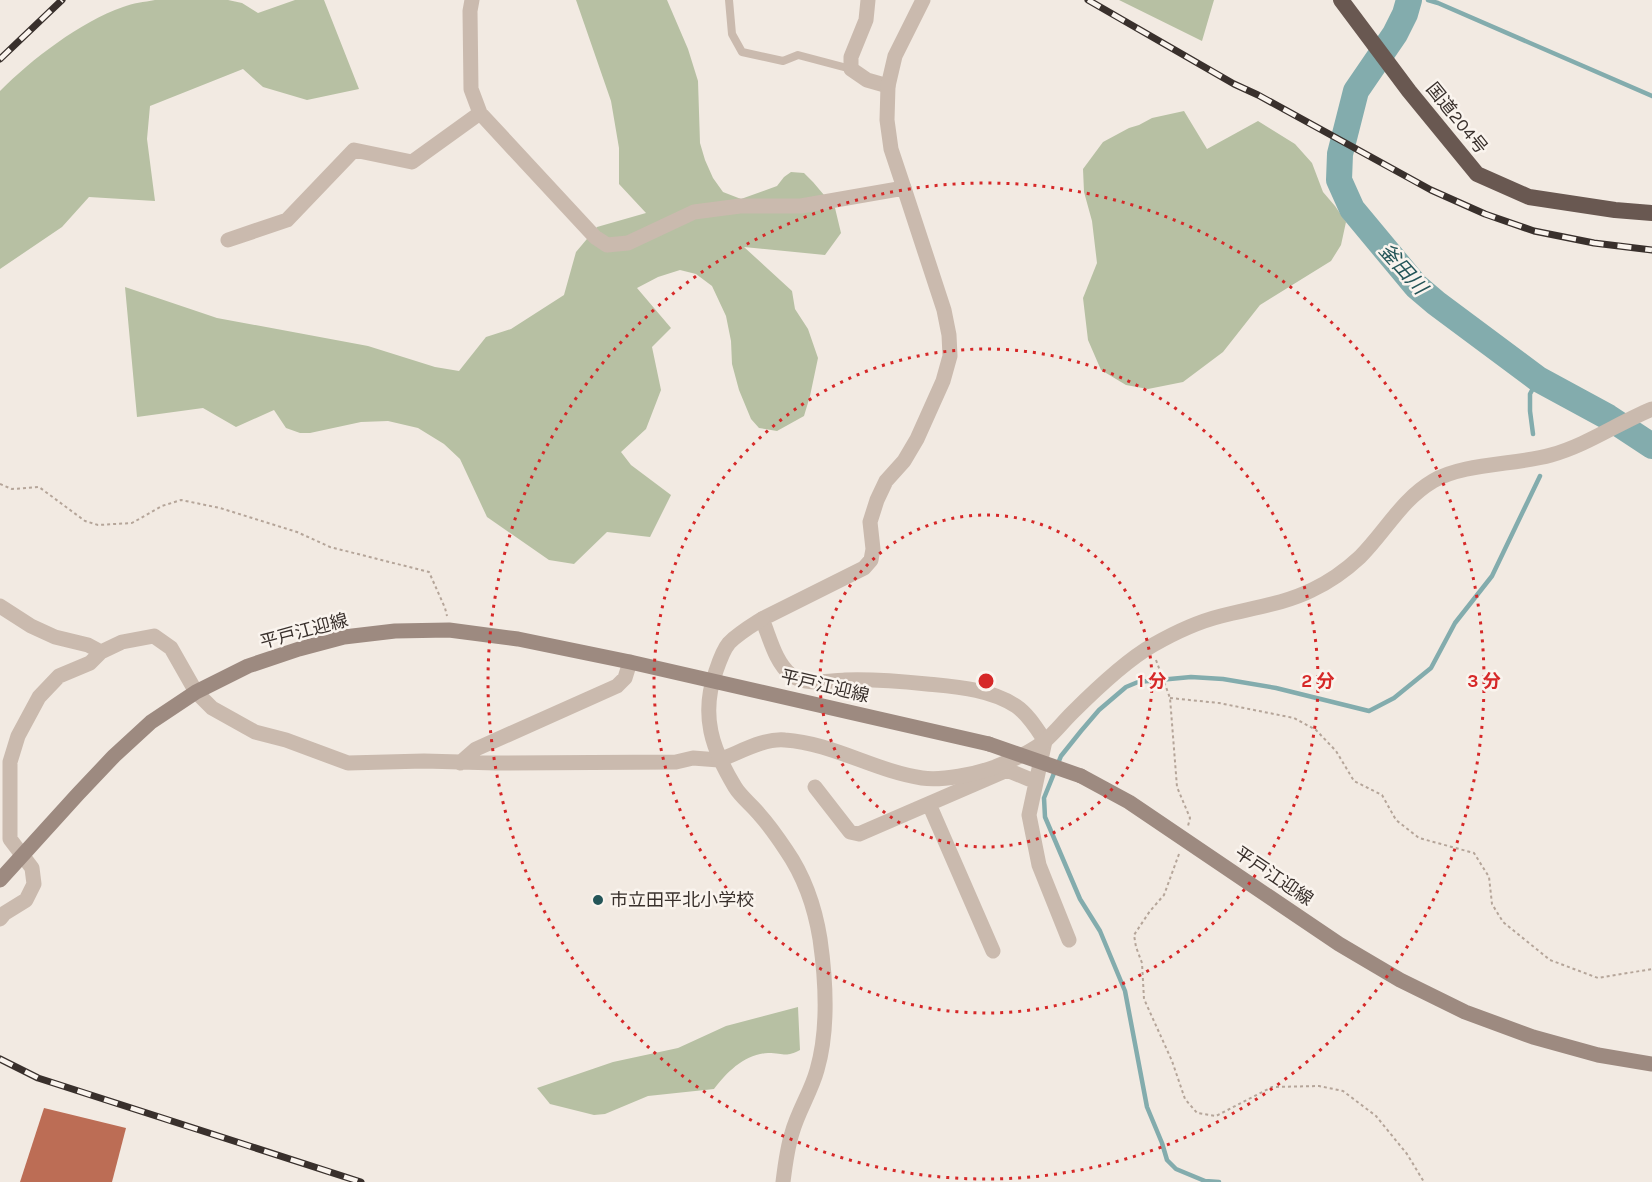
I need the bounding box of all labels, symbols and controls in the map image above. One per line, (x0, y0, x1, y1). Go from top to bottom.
street label: 国道204号 (1422, 78, 1492, 158)
water label: 釜田川 (1374, 239, 1433, 300)
street label: 平戸江迎線 (258, 609, 350, 653)
street label: 平戸江迎線 (779, 665, 871, 707)
text: 1 分 (1138, 670, 1166, 692)
text: 2 分 (1301, 670, 1335, 692)
text: 3 分 (1467, 670, 1501, 692)
centre of rings (976, 671, 996, 691)
street label: 平戸江迎線 (1231, 842, 1317, 910)
place label: 市立田平北小学校 (610, 889, 754, 911)
marker: 市立田平北小学校 (591, 893, 605, 907)

